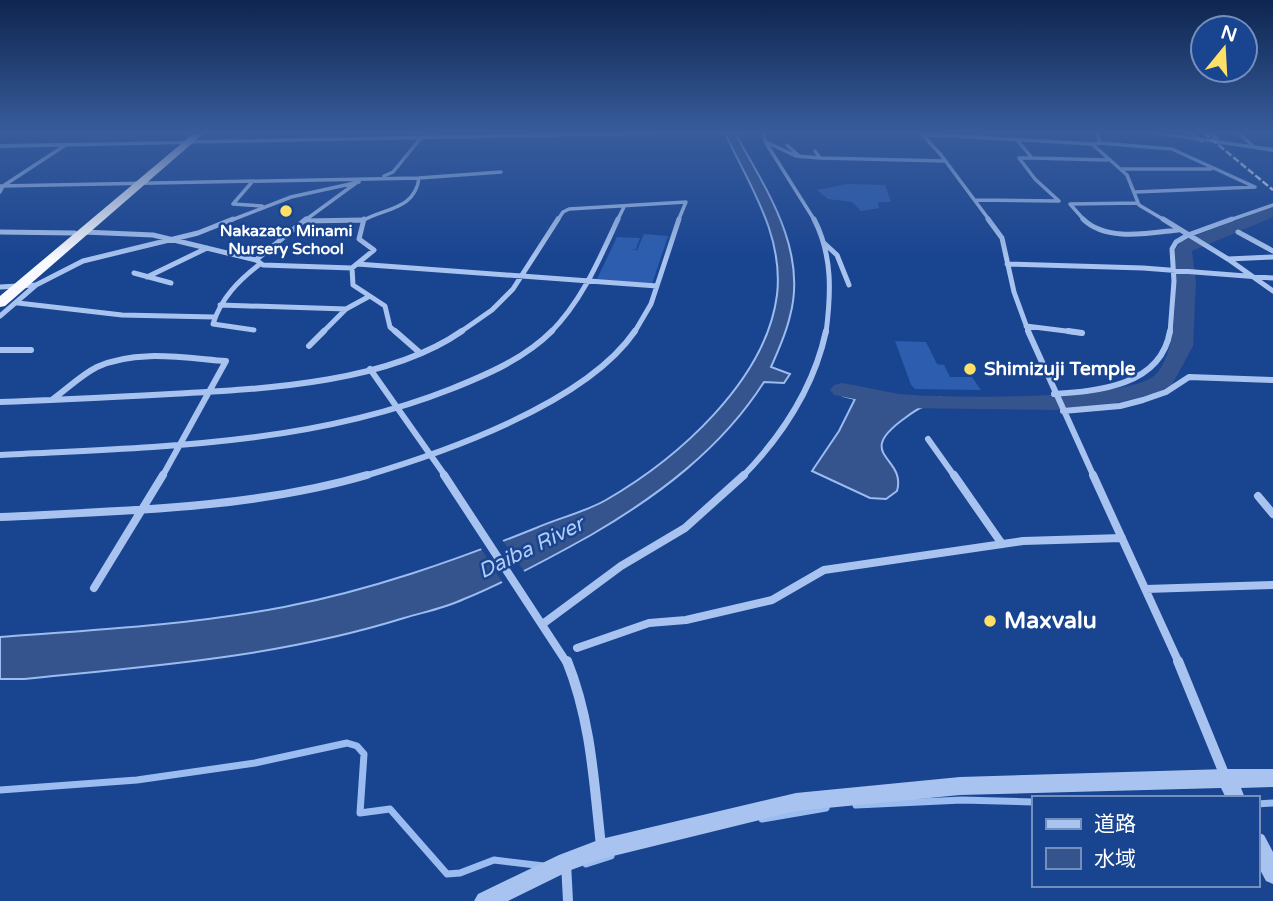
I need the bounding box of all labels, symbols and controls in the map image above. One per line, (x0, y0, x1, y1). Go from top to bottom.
north arrow (1189, 14, 1259, 84)
text: N (1218, 21, 1240, 47)
marker: Nakazato Minami Nursery School (278, 203, 294, 219)
place label: Nakazato Minami Nursery School (220, 221, 352, 259)
place label: Shimizuji Temple (984, 358, 1136, 381)
marker: Shimizuji Temple (962, 361, 978, 377)
water label: Daiba River (474, 510, 590, 584)
place label: Maxvalu (1004, 607, 1097, 635)
marker: Maxvalu (982, 613, 998, 629)
legend (1032, 796, 1259, 887)
text: 道路 (1094, 812, 1136, 837)
text: 水域 (1094, 847, 1136, 872)

